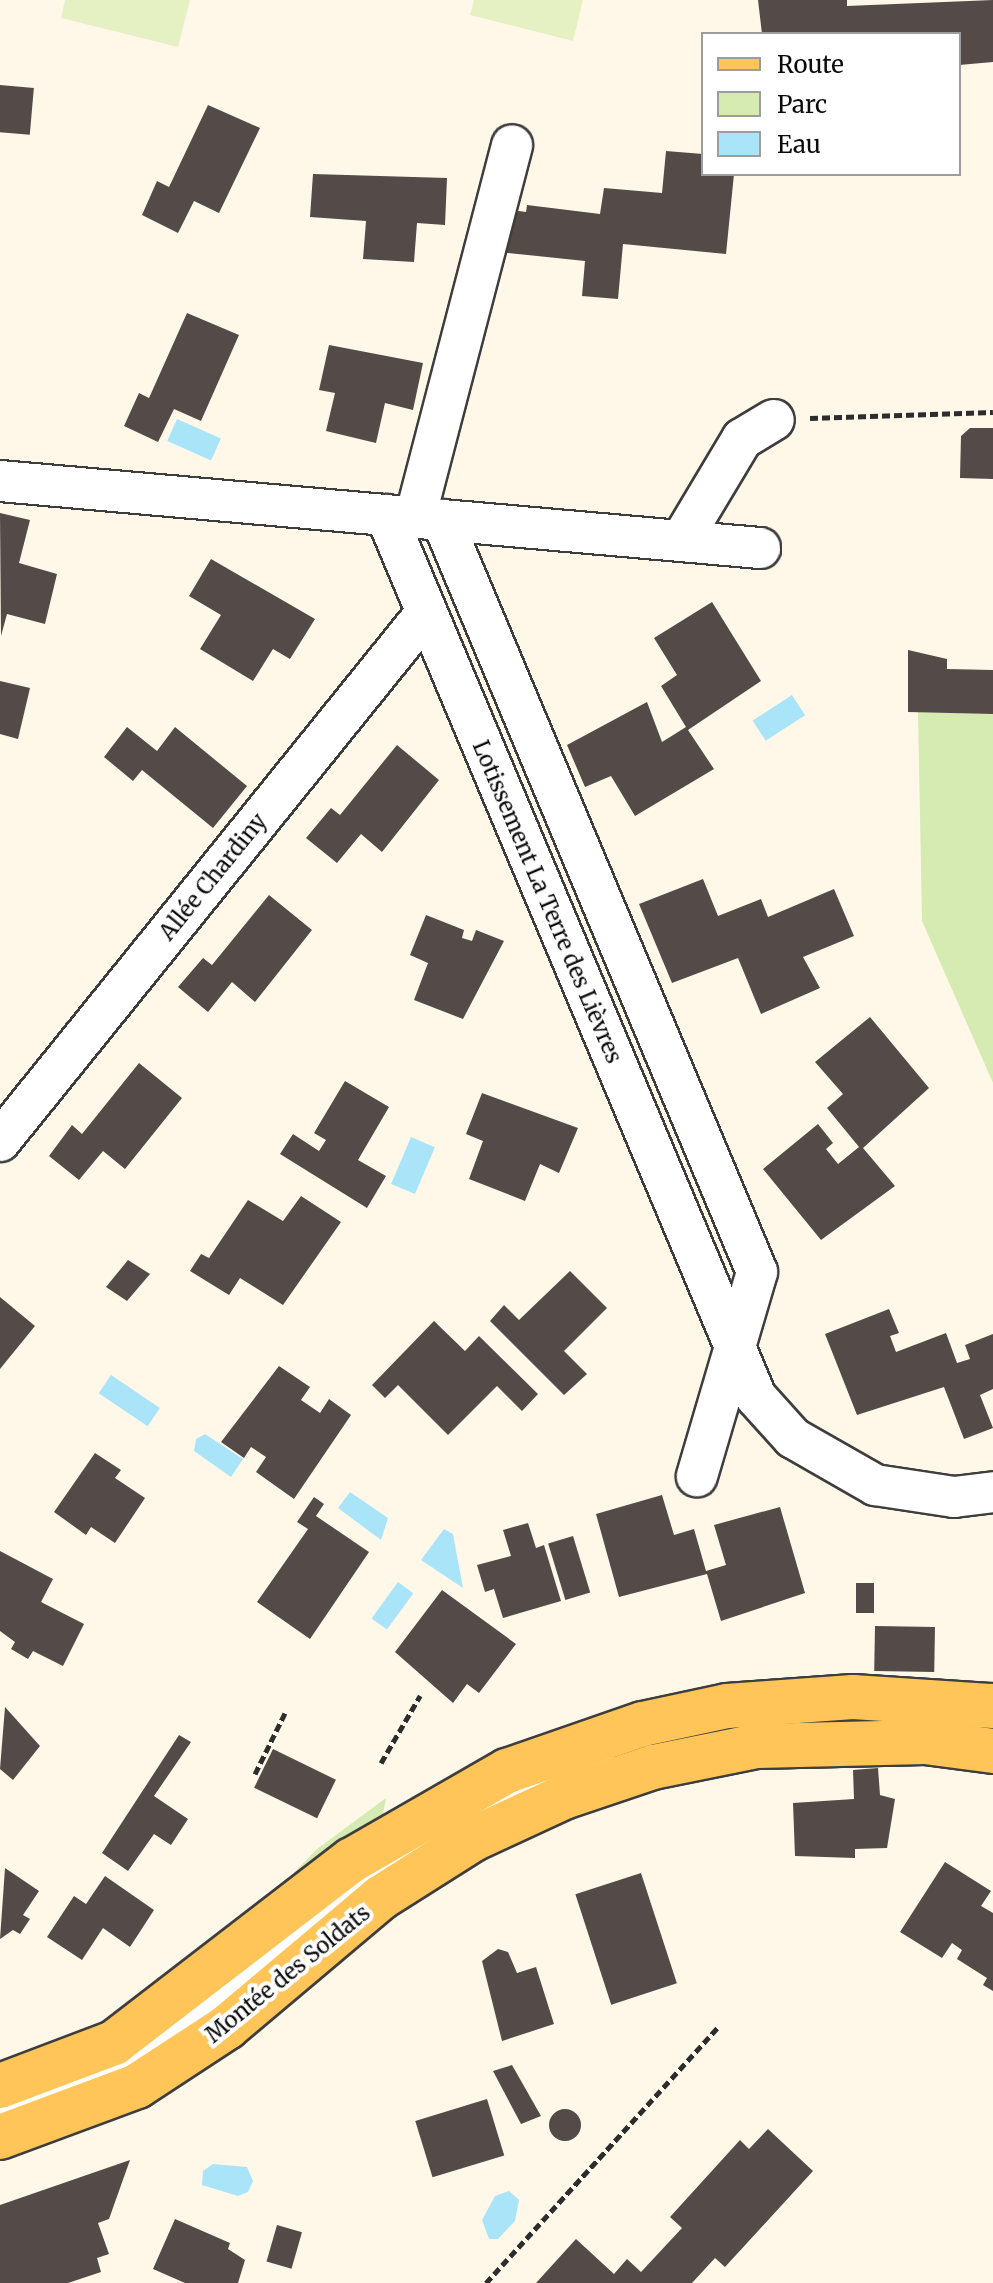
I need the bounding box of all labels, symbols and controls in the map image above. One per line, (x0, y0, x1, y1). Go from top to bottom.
legend (701, 32, 961, 176)
text: Route (777, 49, 844, 80)
text: Parc (777, 89, 827, 120)
text: Eau (777, 129, 821, 160)
street label: Lotissement La Terre des Lièvres (467, 737, 627, 1067)
street label: Allée Chardiny (154, 808, 272, 946)
street label: Montée des Soldats (200, 1900, 376, 2048)

